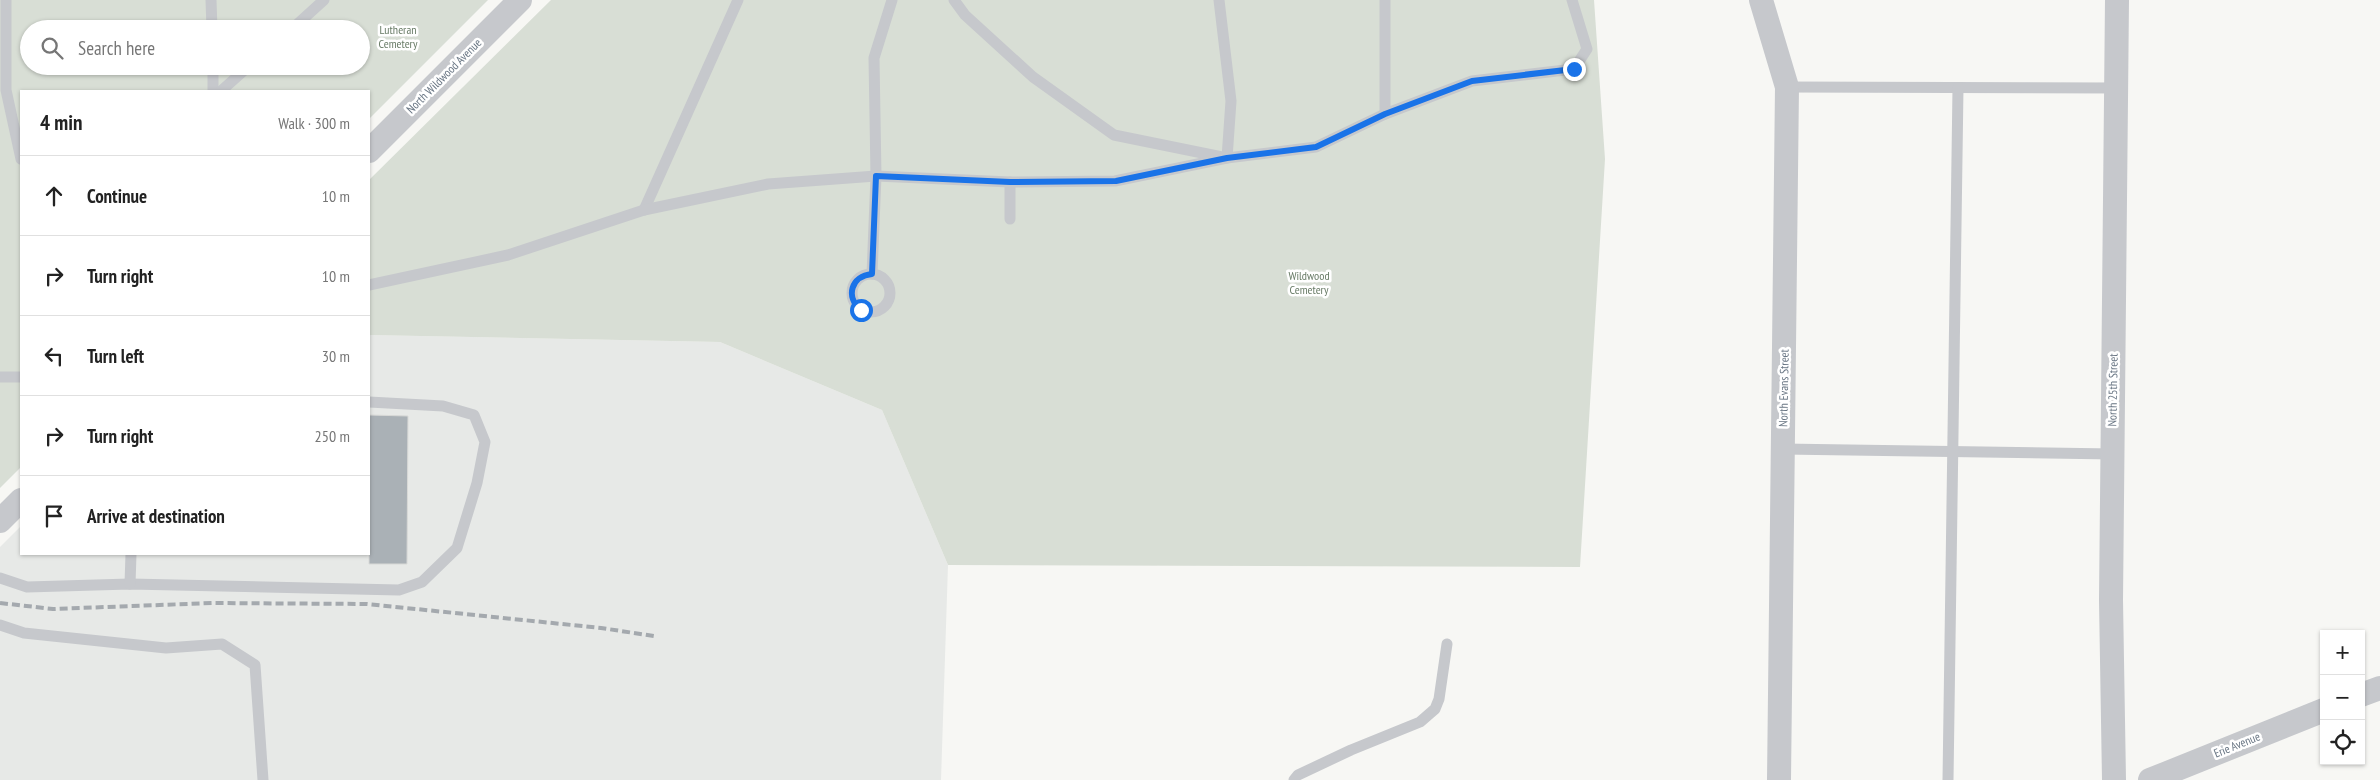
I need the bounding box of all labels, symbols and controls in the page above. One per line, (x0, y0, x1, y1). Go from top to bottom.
search box (20, 20, 370, 75)
park label: Lutheran Cemetery (379, 22, 418, 51)
icon: search (38, 34, 66, 62)
street label: North Wildwood Avenue (403, 35, 484, 116)
text: Search here (78, 36, 155, 60)
route end (1563, 58, 1586, 81)
text: 4 min (40, 109, 82, 136)
text: Walk · 300 m (278, 113, 350, 133)
icon: ahead (40, 182, 68, 210)
text: Continue (87, 184, 147, 208)
text: 10 m (322, 186, 350, 206)
icon: right (40, 262, 68, 290)
text: Turn right (87, 264, 153, 288)
text: 10 m (322, 266, 350, 286)
park label: Wildwood Cemetery (1288, 268, 1330, 297)
route start (850, 299, 873, 322)
icon: left (40, 342, 68, 370)
text: Turn left (87, 344, 144, 368)
text: 30 m (322, 346, 350, 366)
street label: North Evans Street (1775, 348, 1792, 427)
street label: North 25th Street (2104, 353, 2121, 427)
icon: right (40, 422, 68, 450)
text: Turn right (87, 424, 153, 448)
text: 250 m (315, 426, 350, 446)
icon: arrive (40, 502, 68, 530)
text: Arrive at destination (87, 504, 225, 528)
map controls (2320, 630, 2365, 765)
button: + (2320, 630, 2365, 675)
button: − (2320, 675, 2365, 720)
button: locate (2320, 720, 2365, 765)
street label: Erie Avenue (2211, 728, 2262, 761)

